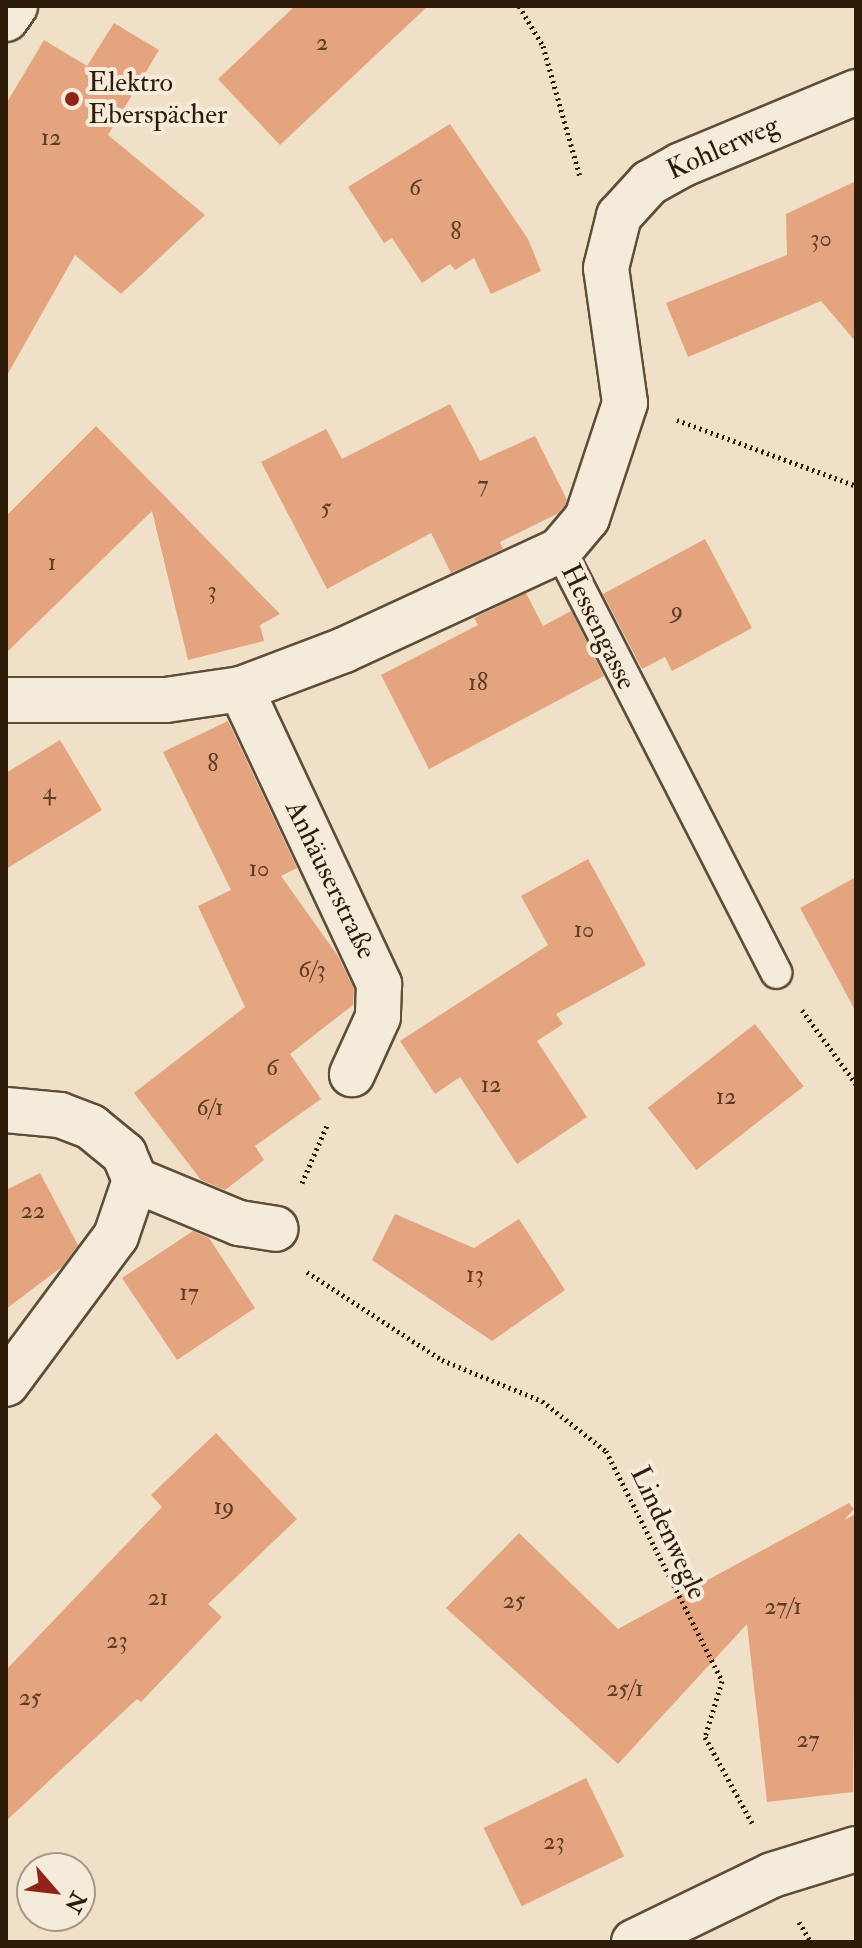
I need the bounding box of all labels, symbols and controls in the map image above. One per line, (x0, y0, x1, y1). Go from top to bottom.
house number: 2 (316, 29, 328, 57)
place label: Elektro Eberspächer (88, 66, 227, 132)
marker: Elektro Eberspächer (63, 90, 81, 108)
street label: Kohlerweg (662, 108, 784, 188)
house number: 12 (41, 124, 61, 152)
house number: 6 (409, 174, 421, 202)
house number: 8 (450, 218, 462, 246)
house number: 30 (810, 225, 832, 253)
house number: 7 (477, 471, 489, 499)
house number: 5 (321, 494, 331, 522)
house number: 1 (48, 549, 56, 577)
street label: Hessengasse (553, 559, 643, 695)
house number: 3 (207, 577, 217, 605)
house number: 9 (671, 597, 683, 625)
house number: 18 (468, 669, 488, 697)
house number: 8 (207, 750, 219, 778)
house number: 4 (43, 778, 55, 806)
street label: Anhäuserstraße (277, 795, 383, 965)
house number: 10 (249, 855, 269, 883)
house number: 10 (574, 916, 594, 944)
house number: 6/3 (298, 956, 326, 984)
house number: 6 (266, 1054, 278, 1082)
house number: 12 (481, 1071, 501, 1099)
house number: 12 (716, 1083, 736, 1111)
house number: 6/1 (197, 1094, 223, 1122)
house number: 22 (21, 1197, 45, 1225)
house number: 13 (466, 1261, 484, 1289)
house number: 17 (179, 1279, 199, 1307)
street label: Lindenwegle (623, 1461, 713, 1605)
house number: 19 (214, 1493, 234, 1521)
house number: 21 (148, 1584, 168, 1612)
house number: 25 (503, 1587, 525, 1615)
house number: 27/1 (764, 1593, 802, 1621)
house number: 23 (106, 1627, 128, 1655)
house number: 25/1 (606, 1675, 644, 1703)
house number: 25 (19, 1684, 41, 1712)
house number: 27 (796, 1726, 820, 1754)
house number: 23 (543, 1828, 565, 1856)
north arrow (16, 1852, 96, 1932)
text: N (58, 1887, 92, 1918)

